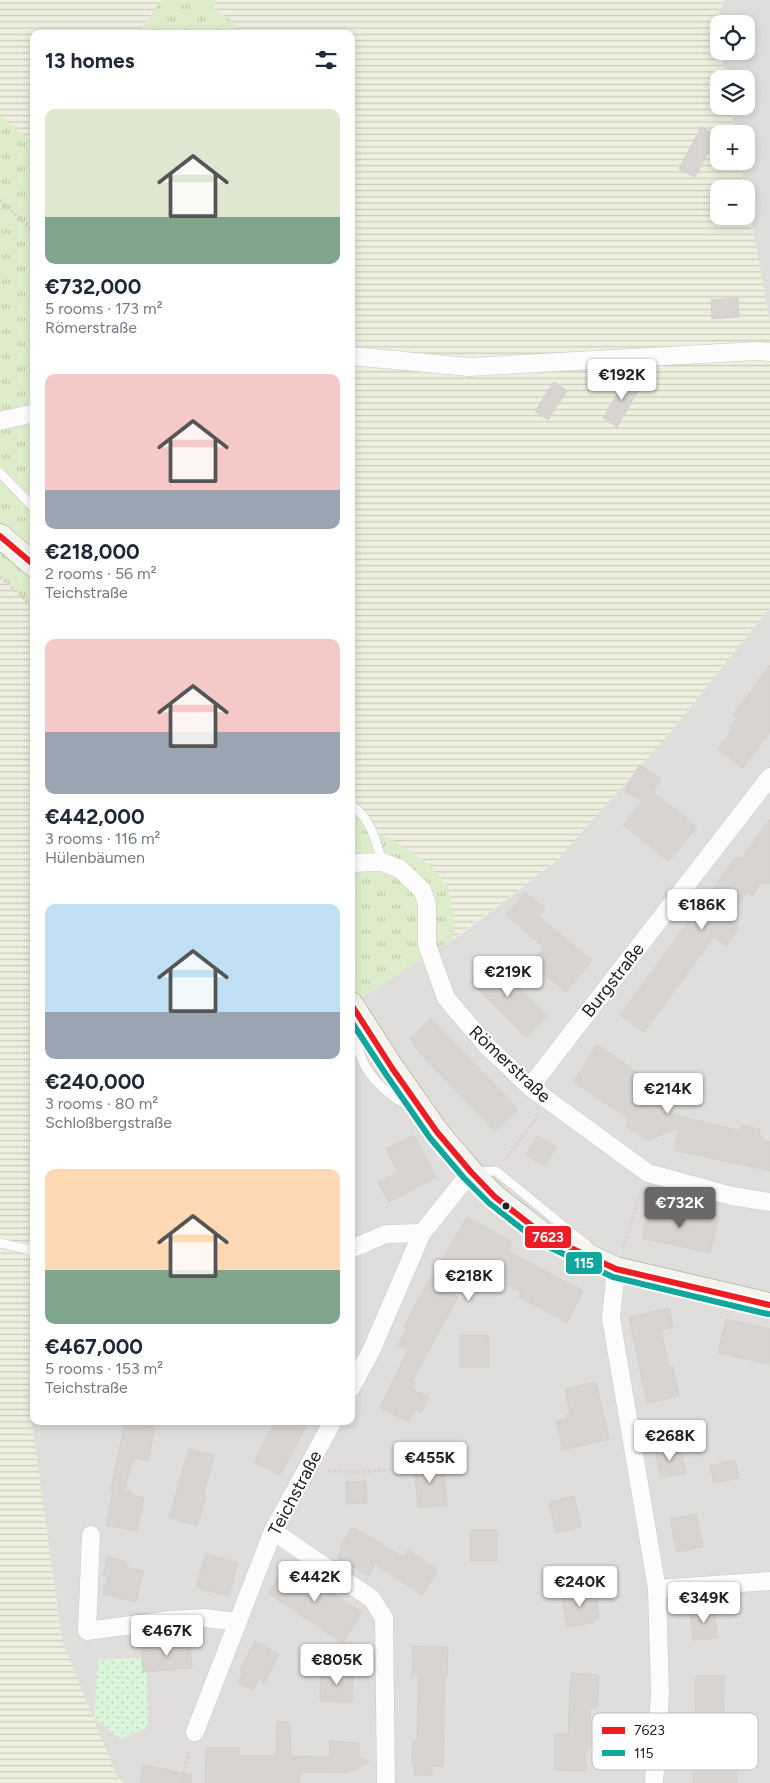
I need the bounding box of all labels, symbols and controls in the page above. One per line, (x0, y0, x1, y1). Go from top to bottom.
map controls (710, 15, 755, 225)
button: locate (710, 15, 755, 60)
icon: filters (312, 46, 340, 74)
text: 13 homes (45, 48, 134, 73)
button: layers (710, 70, 755, 115)
button: + (710, 125, 755, 170)
icon: home (148, 141, 238, 231)
button: − (710, 180, 755, 225)
text: €732,000 (45, 274, 141, 299)
text: 5 rooms · 173 m² (45, 299, 162, 318)
text: Römerstraße (45, 318, 137, 337)
pin: €192K (587, 358, 657, 401)
text: €192K (598, 365, 646, 384)
icon: home (148, 406, 238, 496)
text: €218,000 (45, 539, 140, 564)
text: 2 rooms · 56 m² (45, 564, 157, 583)
text: Teichstraße (45, 583, 128, 602)
icon: home (148, 671, 238, 761)
text: €442,000 (45, 804, 145, 829)
text: 3 rooms · 116 m² (45, 829, 160, 848)
text: Hülenbäumen (45, 848, 145, 867)
pin: €186K (667, 888, 737, 931)
text: €186K (678, 895, 726, 914)
icon: home (148, 936, 238, 1026)
street label: Burgstraße (577, 938, 649, 1022)
pin: €219K (473, 956, 543, 998)
text: €219K (484, 962, 532, 981)
street label: Römerstraße (465, 1021, 555, 1107)
text: €240,000 (45, 1069, 145, 1094)
pin: €214K (633, 1072, 703, 1115)
text: €214K (644, 1079, 692, 1098)
text: 3 rooms · 80 m² (45, 1094, 158, 1113)
text: Schloßbergstraße (45, 1113, 172, 1132)
pin: €732K (645, 1186, 715, 1229)
text: €732K (656, 1193, 704, 1212)
icon: home (148, 1201, 238, 1291)
unlabelled marker (501, 1201, 511, 1211)
line badge: 7623 (524, 1225, 572, 1249)
text: 7623 (532, 1229, 564, 1246)
line badge: 115 (565, 1251, 603, 1275)
text: 115 (574, 1255, 594, 1272)
pin: €218K (434, 1260, 504, 1302)
text: €218K (445, 1266, 493, 1285)
text: €467,000 (45, 1334, 143, 1359)
text: 5 rooms · 153 m² (45, 1359, 163, 1378)
text: Teichstraße (45, 1378, 128, 1397)
pin: €268K (635, 1420, 705, 1462)
text: €268K (645, 1426, 695, 1445)
pin: €455K (395, 1442, 465, 1484)
street label: Teichstraße (263, 1447, 327, 1539)
text: €455K (405, 1448, 455, 1467)
pin: €442K (280, 1560, 350, 1603)
pin: €240K (545, 1566, 615, 1608)
text: €442K (289, 1567, 341, 1586)
text: €240K (554, 1572, 606, 1591)
pin: €349K (669, 1582, 739, 1624)
text: €349K (679, 1588, 729, 1607)
pin: €467K (132, 1614, 202, 1657)
text: €467K (142, 1621, 192, 1640)
pin: €805K (302, 1644, 372, 1686)
text: €805K (311, 1650, 363, 1669)
legend (592, 1713, 758, 1770)
text: 7623 (634, 1722, 665, 1739)
text: 115 (634, 1745, 654, 1762)

